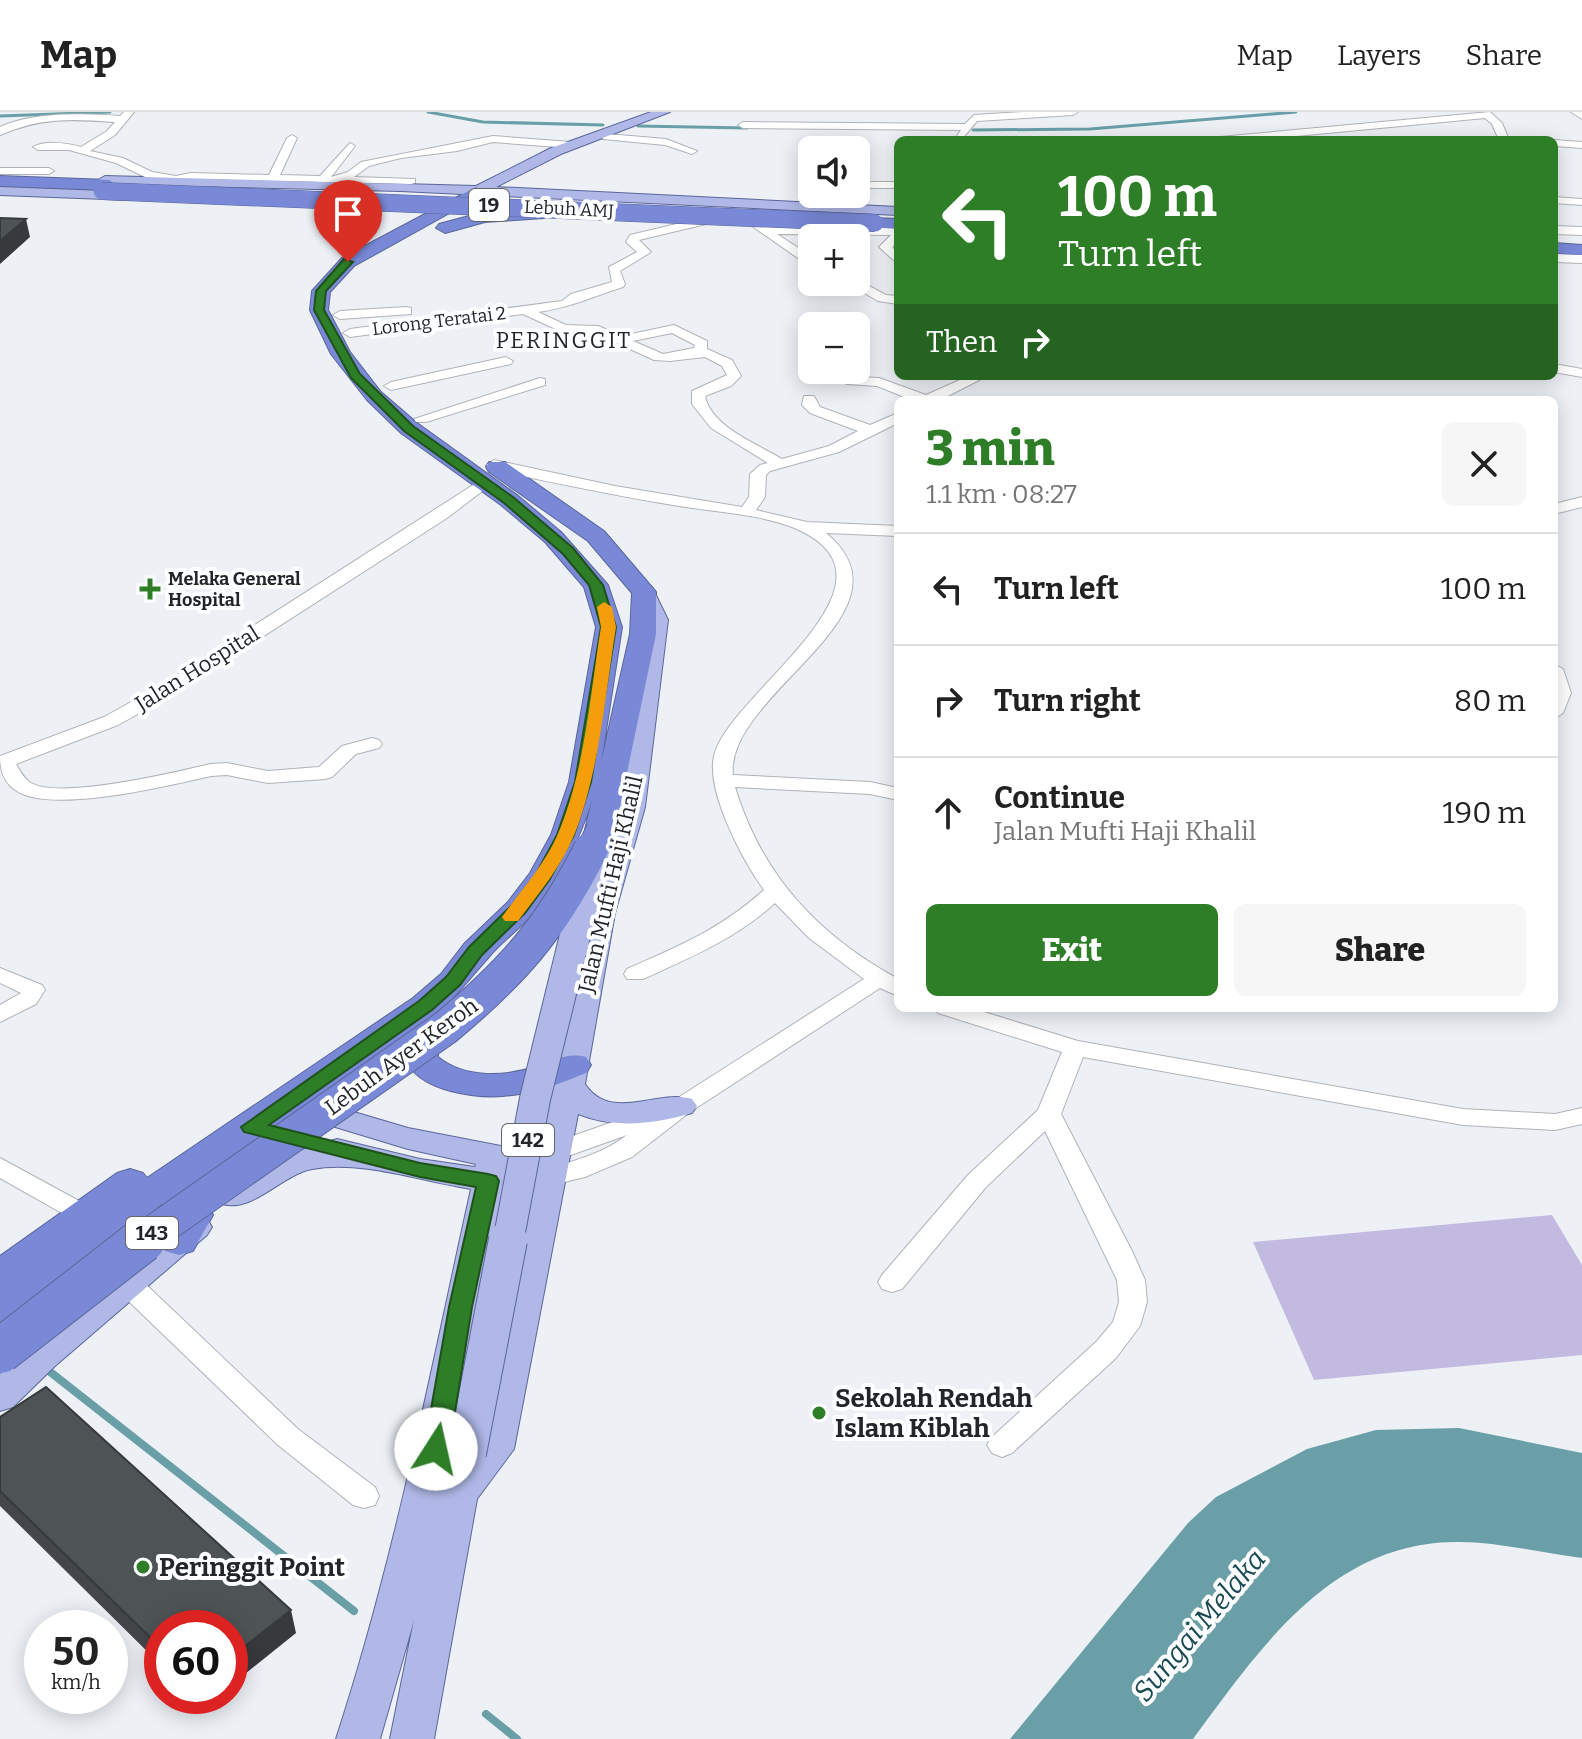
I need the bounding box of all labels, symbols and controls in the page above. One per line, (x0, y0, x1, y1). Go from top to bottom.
text: Map (40, 32, 117, 78)
text: Map (1236, 39, 1293, 72)
text: Layers (1337, 39, 1421, 72)
text: Share (1465, 39, 1542, 72)
map controls (798, 136, 870, 384)
button: sound (798, 136, 870, 208)
text: 100 m (1058, 164, 1217, 231)
icon: left (926, 168, 1030, 272)
pin (314, 180, 382, 262)
road number: 19 (469, 189, 509, 221)
icon: arrive (326, 192, 370, 236)
street label: Lebuh AMJ (523, 196, 615, 222)
button: + (798, 224, 870, 296)
text: Turn left (1058, 232, 1202, 276)
street label: Lorong Teratai 2 (371, 302, 507, 340)
button: − (798, 312, 870, 384)
icon: right (1013, 320, 1057, 364)
text: Then (926, 324, 997, 360)
district label: PERINGGIT (496, 327, 632, 354)
text: 3 min (926, 420, 1055, 478)
button: close (1442, 422, 1526, 506)
text: 1.1 km · 08:27 (926, 479, 1077, 510)
icon: left (926, 567, 970, 611)
place label: Melaka General Hospital (168, 568, 301, 611)
text: Turn left (994, 571, 1119, 607)
text: 100 m (1441, 571, 1526, 607)
marker: Melaka General Hospital (139, 578, 161, 600)
street label: Jalan Hospital (129, 620, 264, 718)
icon: right (926, 679, 970, 723)
text: Turn right (994, 683, 1141, 719)
text: 80 m (1454, 683, 1526, 719)
street label: Jalan Mufti Haji Khalil (572, 773, 649, 996)
text: Continue (994, 780, 1125, 816)
icon: ahead (926, 791, 970, 835)
text: 190 m (1442, 795, 1526, 831)
text: Jalan Mufti Haji Khalil (994, 816, 1256, 847)
button: Exit (926, 904, 1218, 996)
button: Share (1234, 904, 1526, 996)
street label: Lebuh Ayer Keroh (320, 992, 483, 1121)
road number: 142 (502, 1124, 554, 1156)
road number: 143 (126, 1217, 178, 1249)
place label: Sekolah Rendah Islam Kiblah (835, 1383, 1033, 1444)
marker: Sekolah Rendah Islam Kiblah (810, 1404, 828, 1422)
position arrow (394, 1407, 478, 1491)
water label: Sungai Melaka (1126, 1543, 1272, 1708)
place label: Peringgit Point (159, 1552, 346, 1583)
marker: Peringgit Point (134, 1558, 152, 1576)
speed limit sign: 60 (144, 1610, 248, 1714)
text: 50 (52, 1628, 100, 1676)
text: km/h (51, 1670, 101, 1694)

